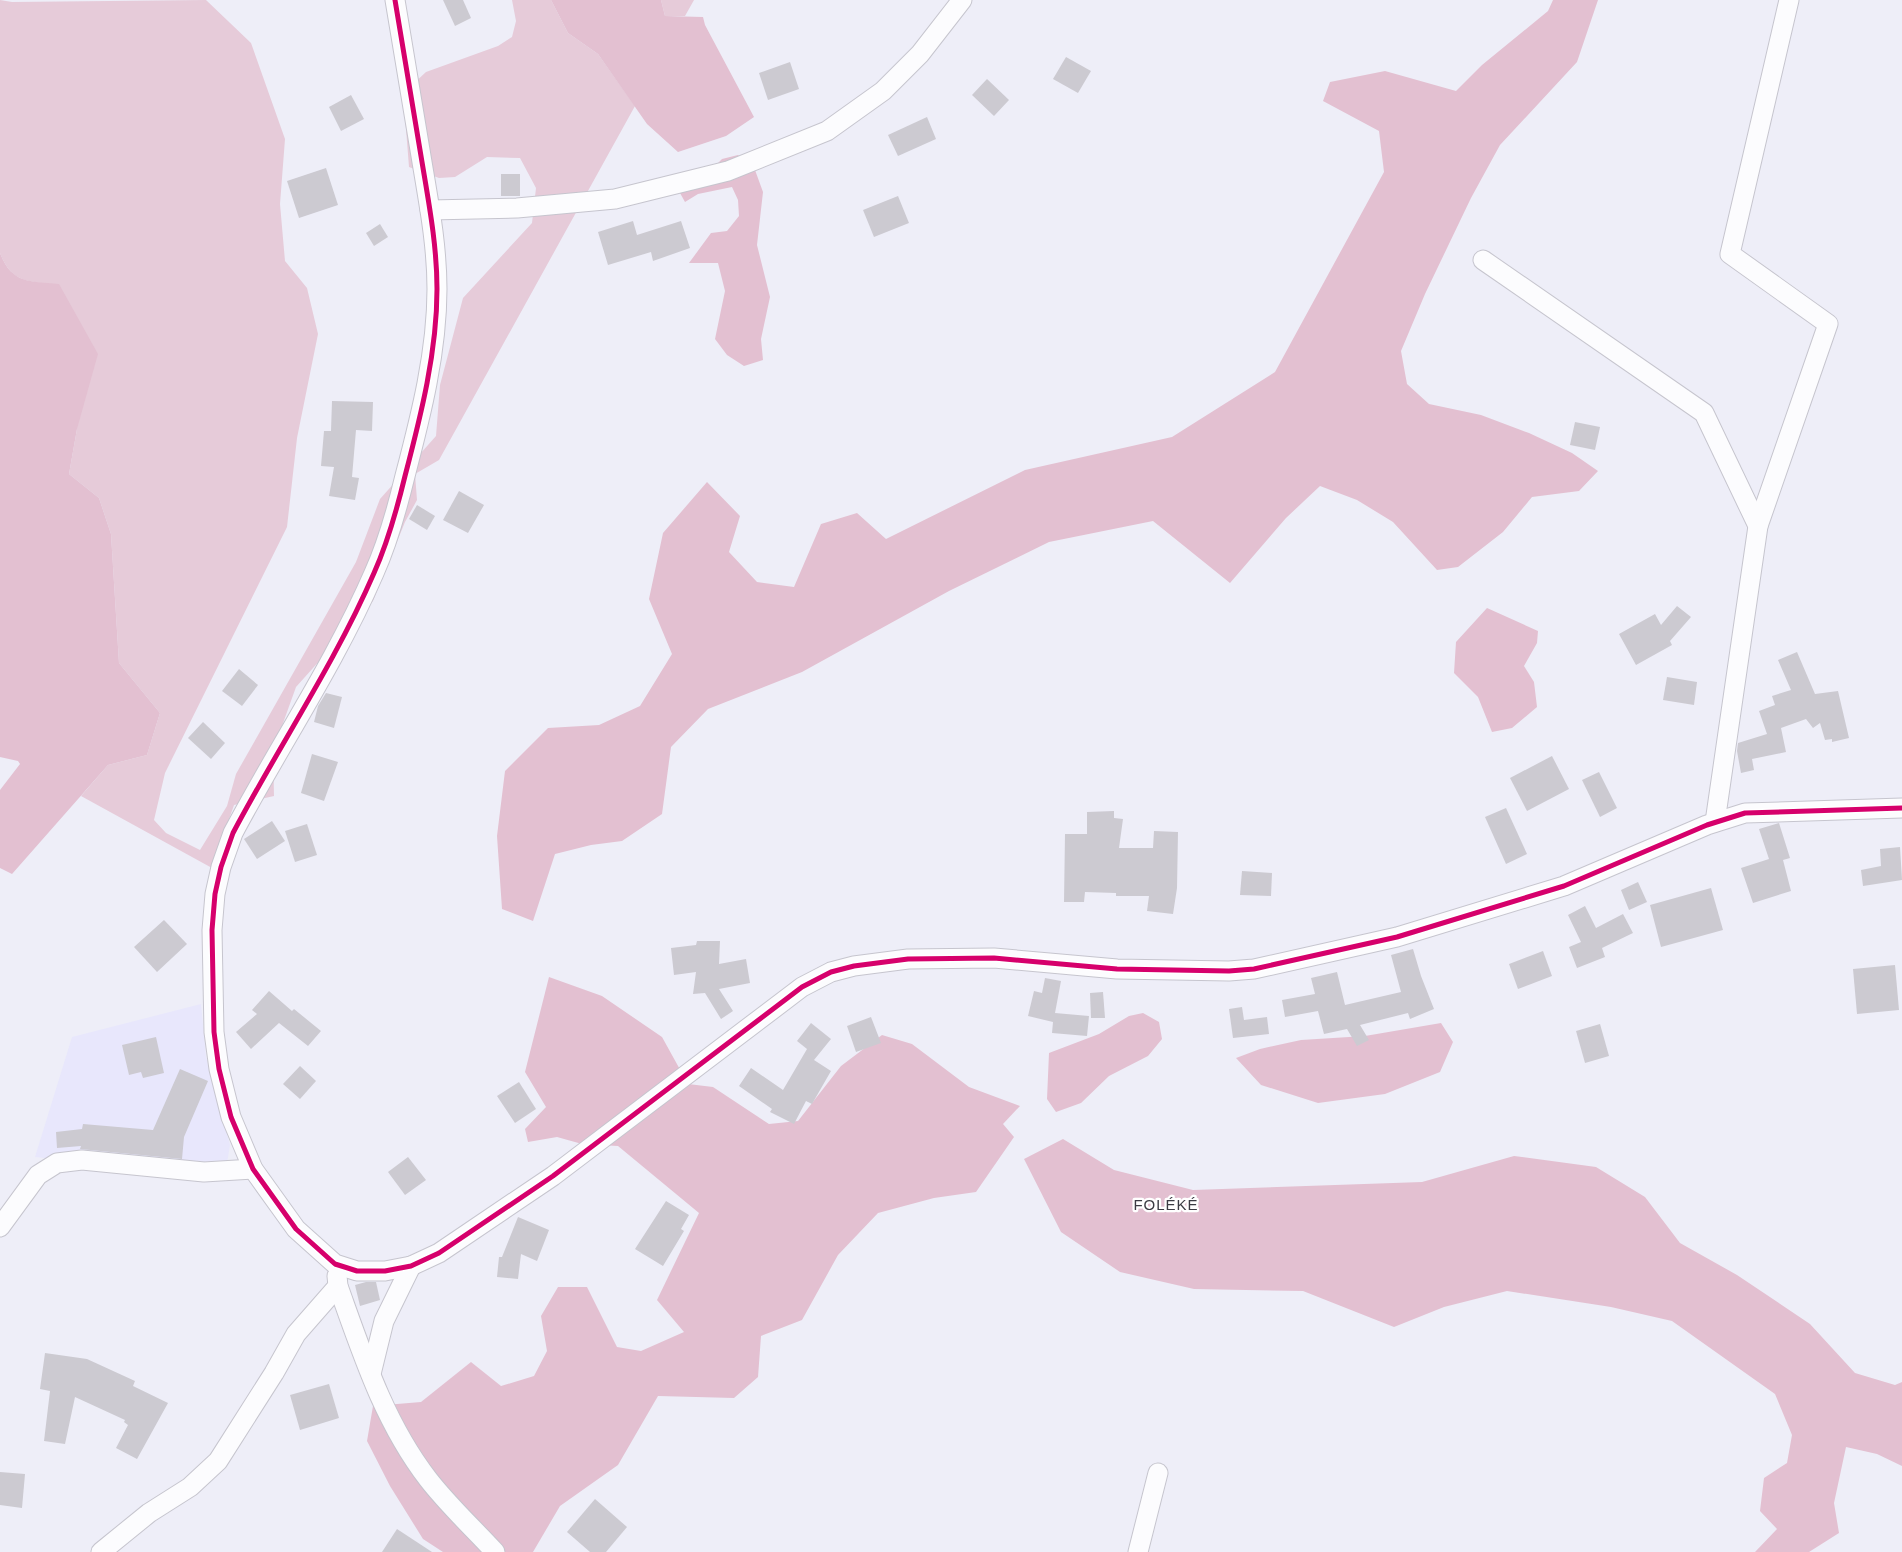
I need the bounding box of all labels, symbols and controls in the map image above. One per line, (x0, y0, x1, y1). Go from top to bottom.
district label: FOLÉKÉ (1133, 1196, 1199, 1213)

